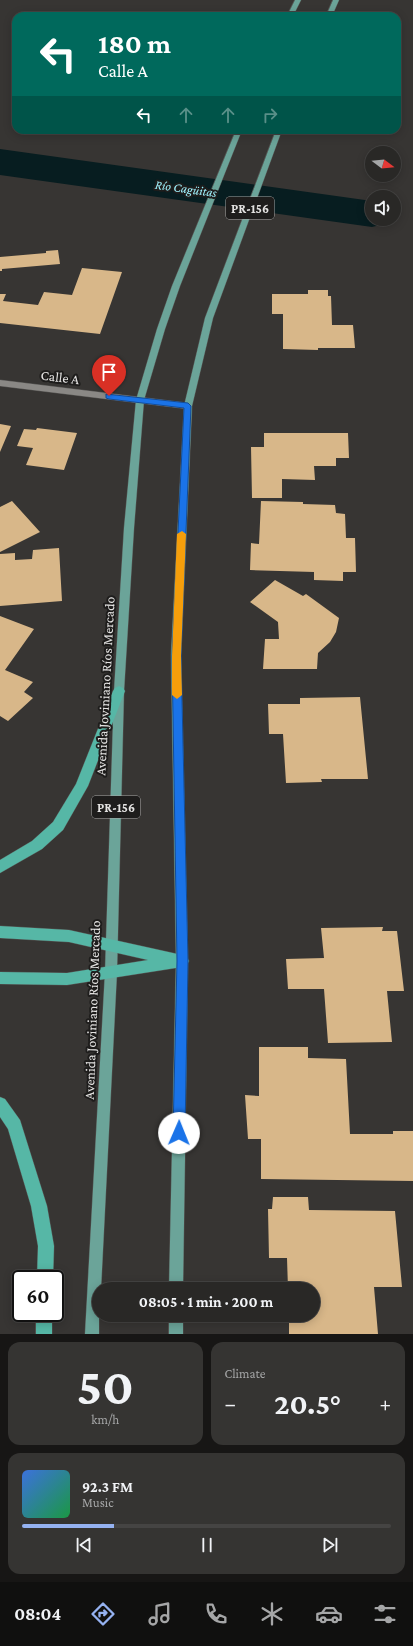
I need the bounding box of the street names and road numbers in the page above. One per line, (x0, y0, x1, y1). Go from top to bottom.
road number: PR-156 (226, 197, 274, 219)
street label: Calle A (40, 367, 80, 387)
street label: Avenida Joviniano Ríos Mercado (92, 596, 118, 776)
road number: PR-156 (92, 796, 140, 818)
street label: Avenida Joviniano Ríos Mercado (81, 920, 103, 1100)

